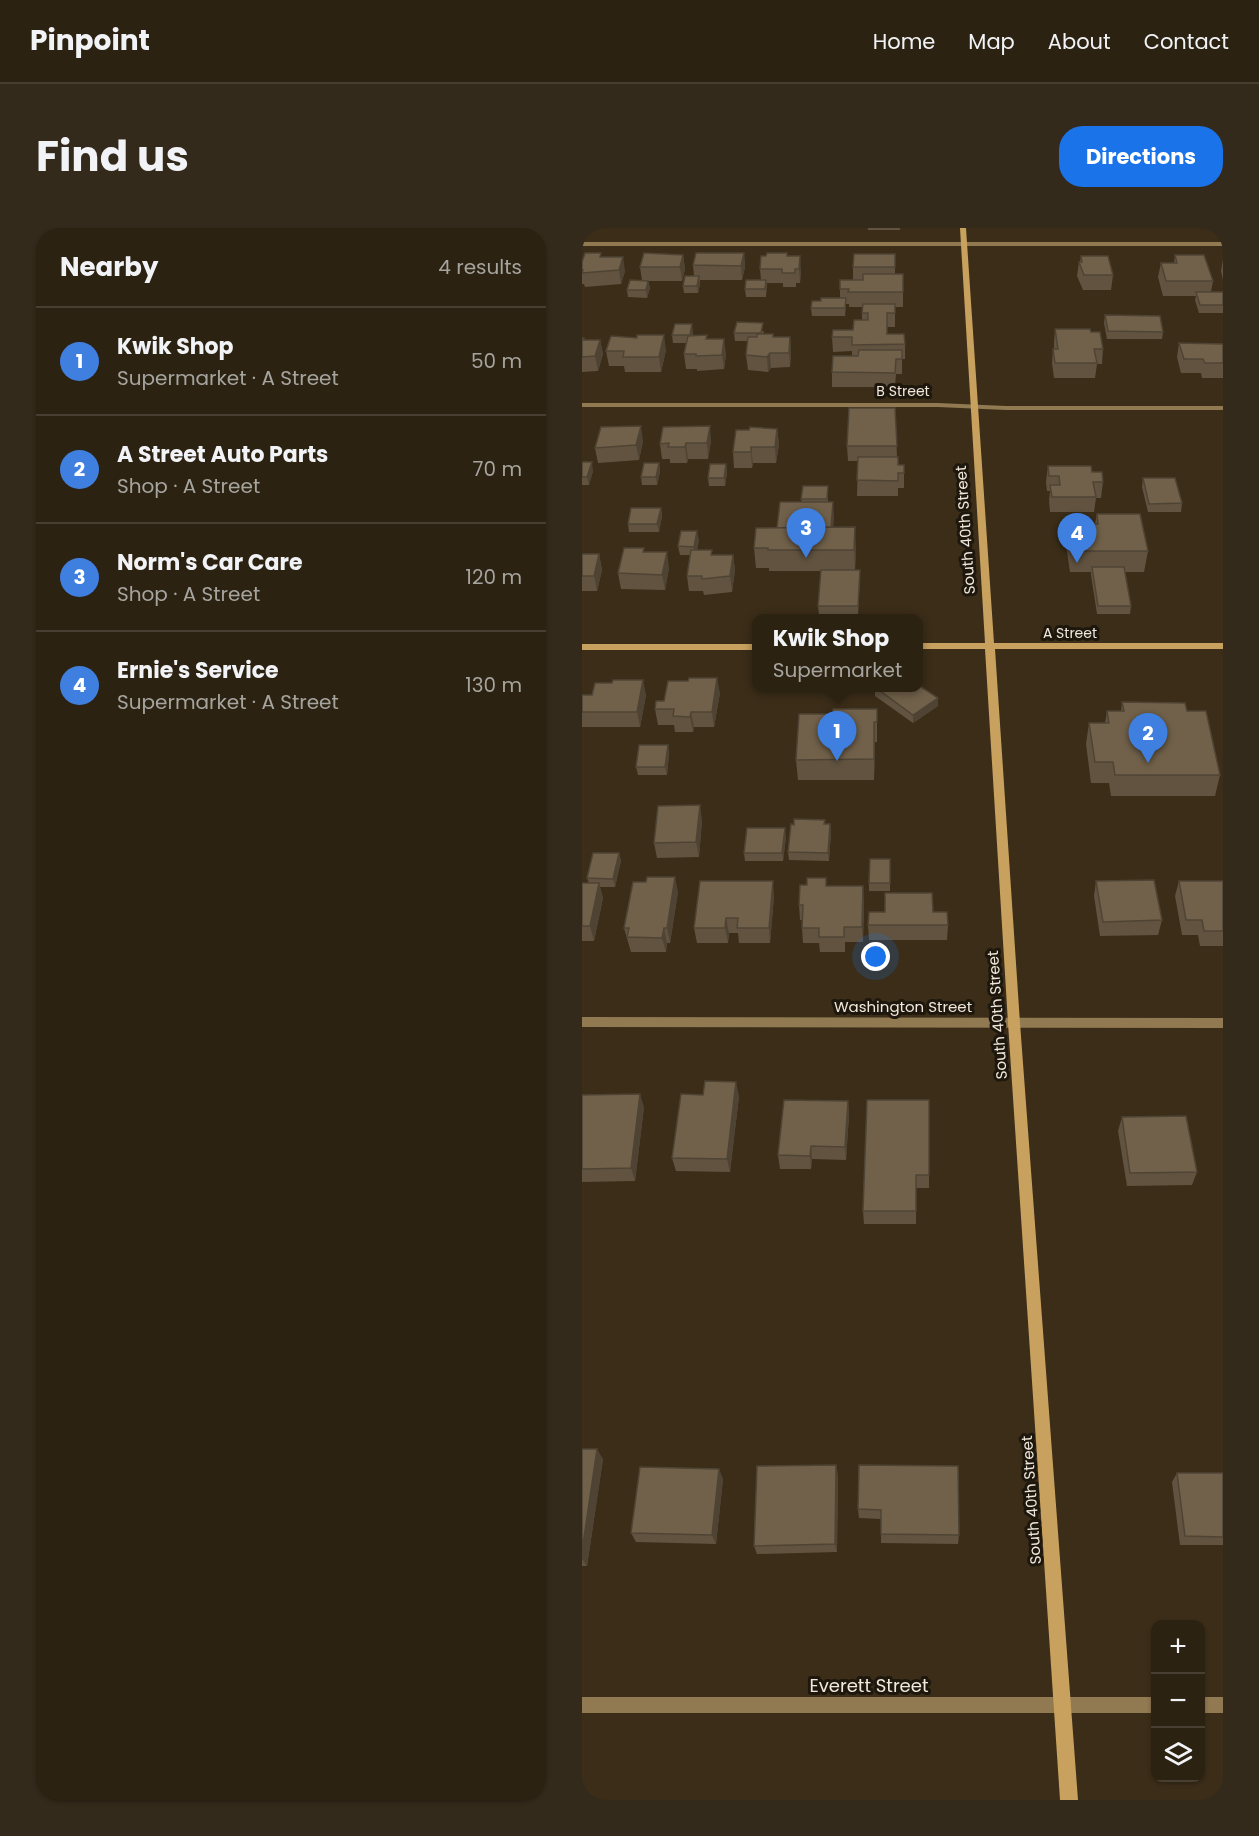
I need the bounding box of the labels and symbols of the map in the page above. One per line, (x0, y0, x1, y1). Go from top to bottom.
street label: B Street (876, 381, 930, 401)
street label: South 40th Street (950, 465, 980, 595)
pin: 3 (786, 508, 826, 558)
pin: 4 (1058, 514, 1096, 563)
street label: A Street (1043, 623, 1097, 643)
pin: 1 (818, 712, 856, 761)
pin: 2 (1128, 714, 1168, 763)
your location (861, 942, 890, 971)
street label: South 40th Street (982, 950, 1012, 1080)
street label: Washington Street (834, 996, 972, 1017)
street label: South 40th Street (1016, 1435, 1046, 1565)
street label: Everett Street (810, 1673, 928, 1698)

